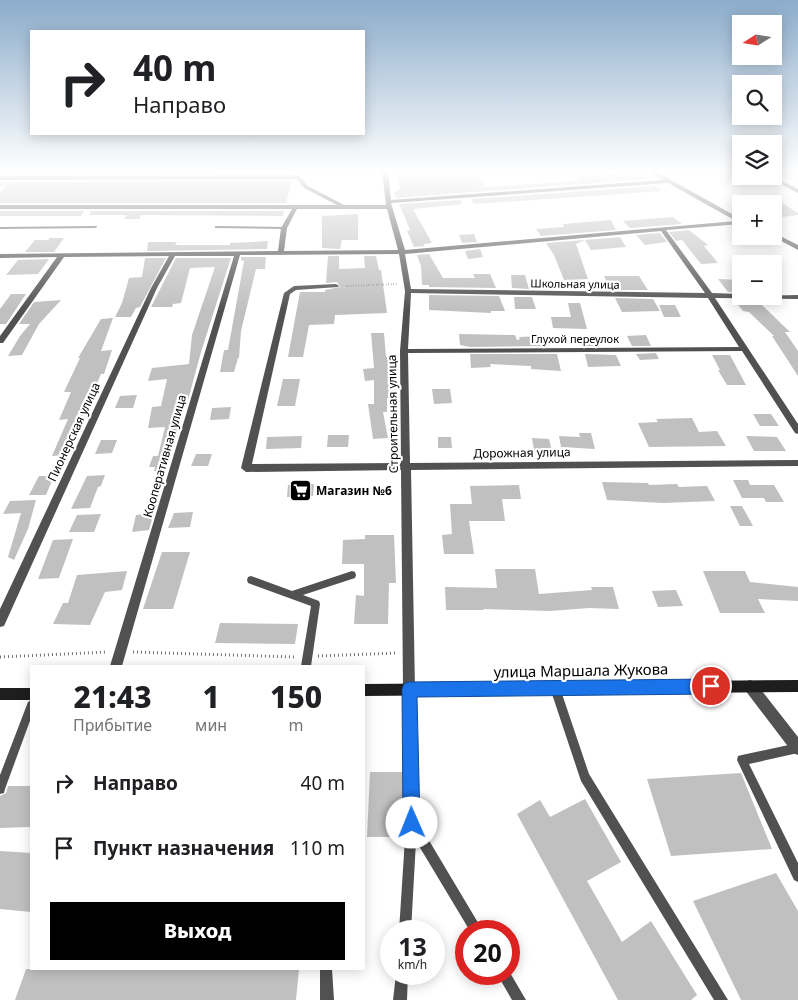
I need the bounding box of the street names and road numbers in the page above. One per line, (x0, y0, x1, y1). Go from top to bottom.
street label: Школьная улица (530, 275, 620, 292)
street label: Глухой переулок (531, 331, 619, 346)
street label: Строительная улица (383, 354, 402, 474)
street label: Пионерская улица (43, 380, 104, 484)
street label: Кооперативная улица (139, 392, 190, 519)
street label: Дорожная улица (473, 443, 571, 462)
street label: улица Маршала Жукова (493, 658, 669, 682)

